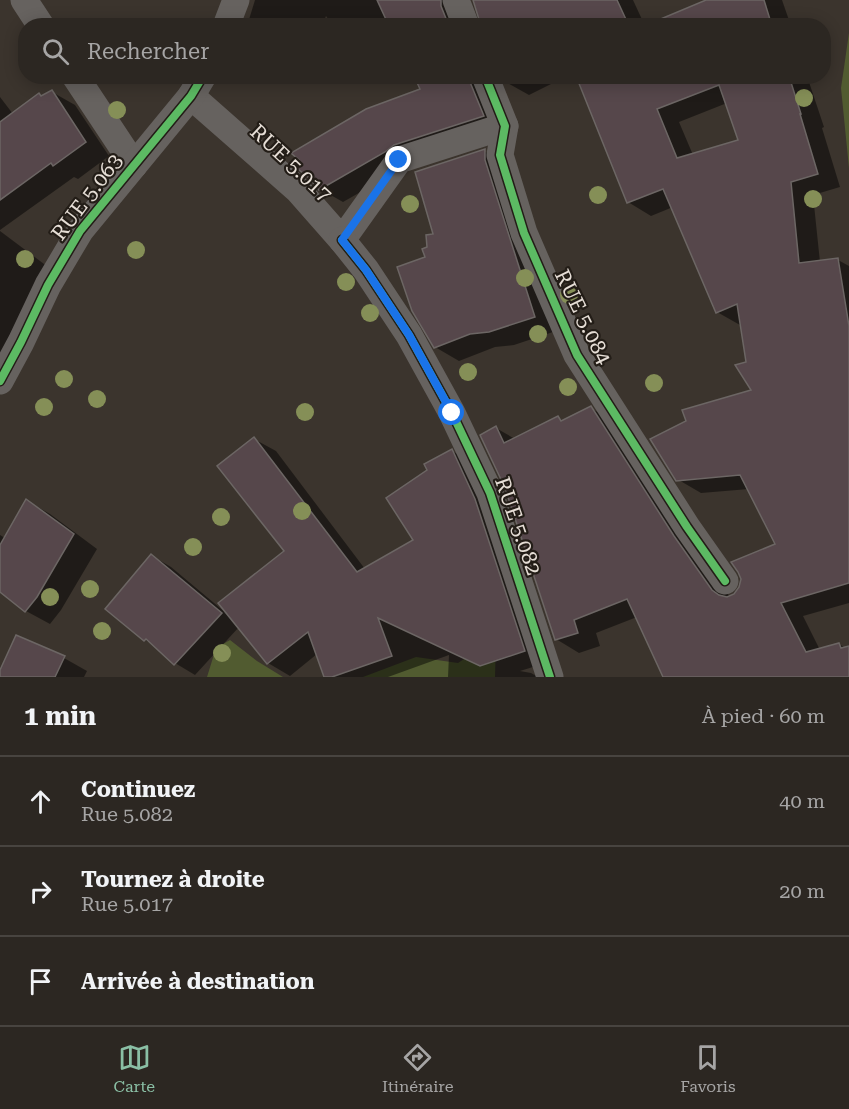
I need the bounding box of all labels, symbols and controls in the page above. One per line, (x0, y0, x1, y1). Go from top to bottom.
search box (18, 18, 831, 84)
icon: search (39, 35, 72, 68)
text: Rechercher (87, 39, 209, 64)
street label: RUE 5.017 (245, 119, 337, 207)
route end (385, 146, 411, 172)
street label: RUE 5.063 (47, 149, 127, 245)
street label: RUE 5.084 (550, 266, 616, 368)
route start (438, 399, 464, 425)
street label: RUE 5.082 (490, 474, 546, 578)
text: 1 min (24, 701, 96, 731)
text: À pied · 60 m (702, 704, 825, 728)
text: Continuez (81, 777, 195, 802)
icon: ahead (24, 785, 57, 818)
text: 40 m (779, 789, 825, 813)
text: Rue 5.082 (81, 802, 173, 826)
text: Tournez à droite (81, 867, 265, 892)
icon: right (24, 875, 57, 908)
text: 20 m (779, 879, 825, 903)
text: Rue 5.017 (81, 892, 173, 916)
icon: arrive (24, 965, 57, 998)
text: Arrivée à destination (81, 969, 315, 994)
tab: Carte (113, 1041, 155, 1096)
tab: Itinéraire (382, 1041, 453, 1096)
tab: Favoris (680, 1041, 736, 1096)

